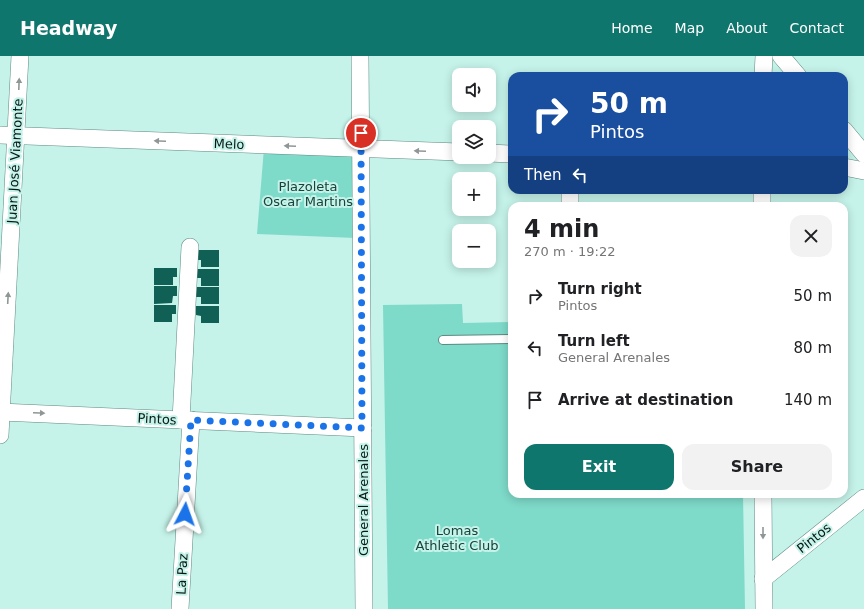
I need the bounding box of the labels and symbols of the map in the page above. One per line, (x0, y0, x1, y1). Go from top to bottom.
one-way arrow (15, 78, 22, 90)
street label: Juan José Viamonte (4, 98, 26, 225)
pin (344, 116, 378, 150)
street label: Melo (213, 136, 245, 152)
one-way arrow (153, 138, 166, 144)
one-way arrow (283, 143, 296, 149)
one-way arrow (414, 147, 426, 154)
park label: Plazoleta Oscar Martins (263, 179, 353, 209)
one-way arrow (4, 292, 11, 304)
one-way arrow (33, 410, 45, 417)
street label: Pintos (137, 410, 177, 428)
street label: General Arenales (356, 444, 371, 556)
position arrow (164, 493, 206, 535)
street label: Pintos (794, 520, 834, 556)
park label: Lomas Athletic Club (416, 523, 498, 553)
one-way arrow (760, 527, 766, 540)
street label: La Paz (173, 553, 191, 595)

